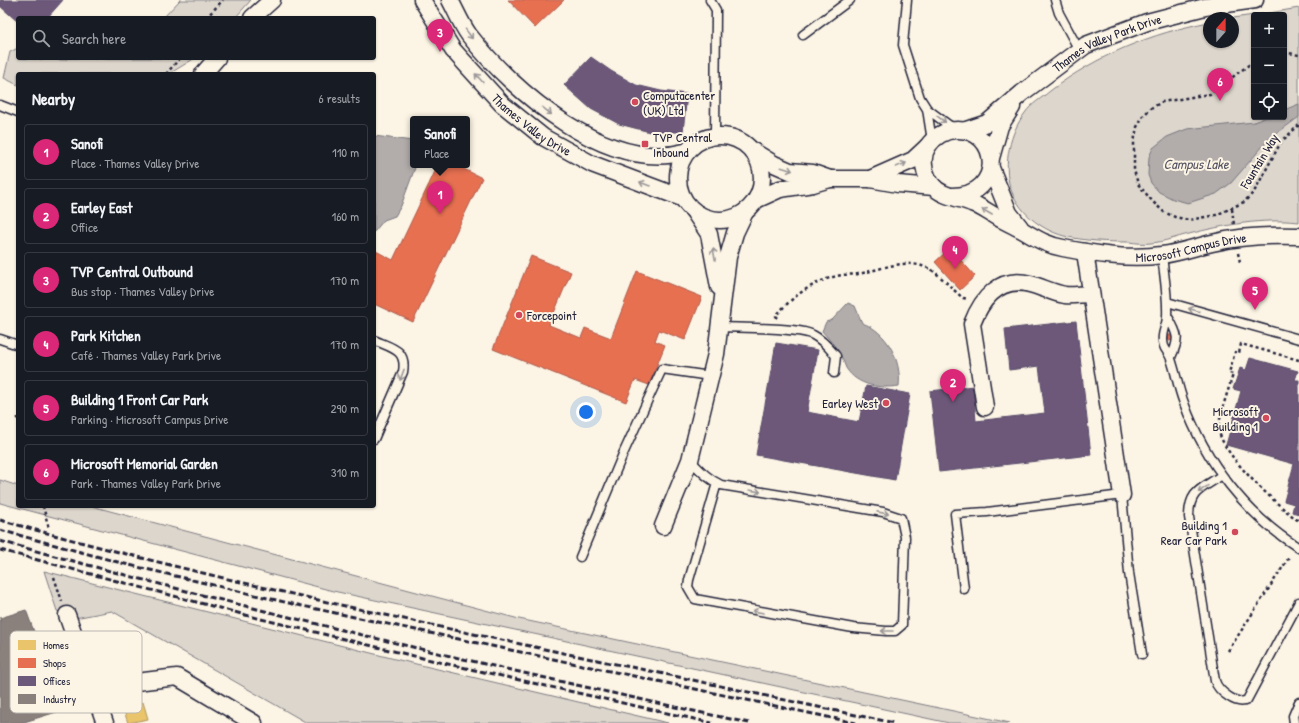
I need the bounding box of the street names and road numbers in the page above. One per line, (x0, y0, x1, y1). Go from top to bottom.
street label: Thames Valley Park Drive (1049, 10, 1163, 76)
street label: Thames Valley Drive (488, 90, 575, 160)
street label: Fountain Way (1235, 130, 1283, 193)
street label: Microsoft Campus Drive (1136, 228, 1247, 266)

